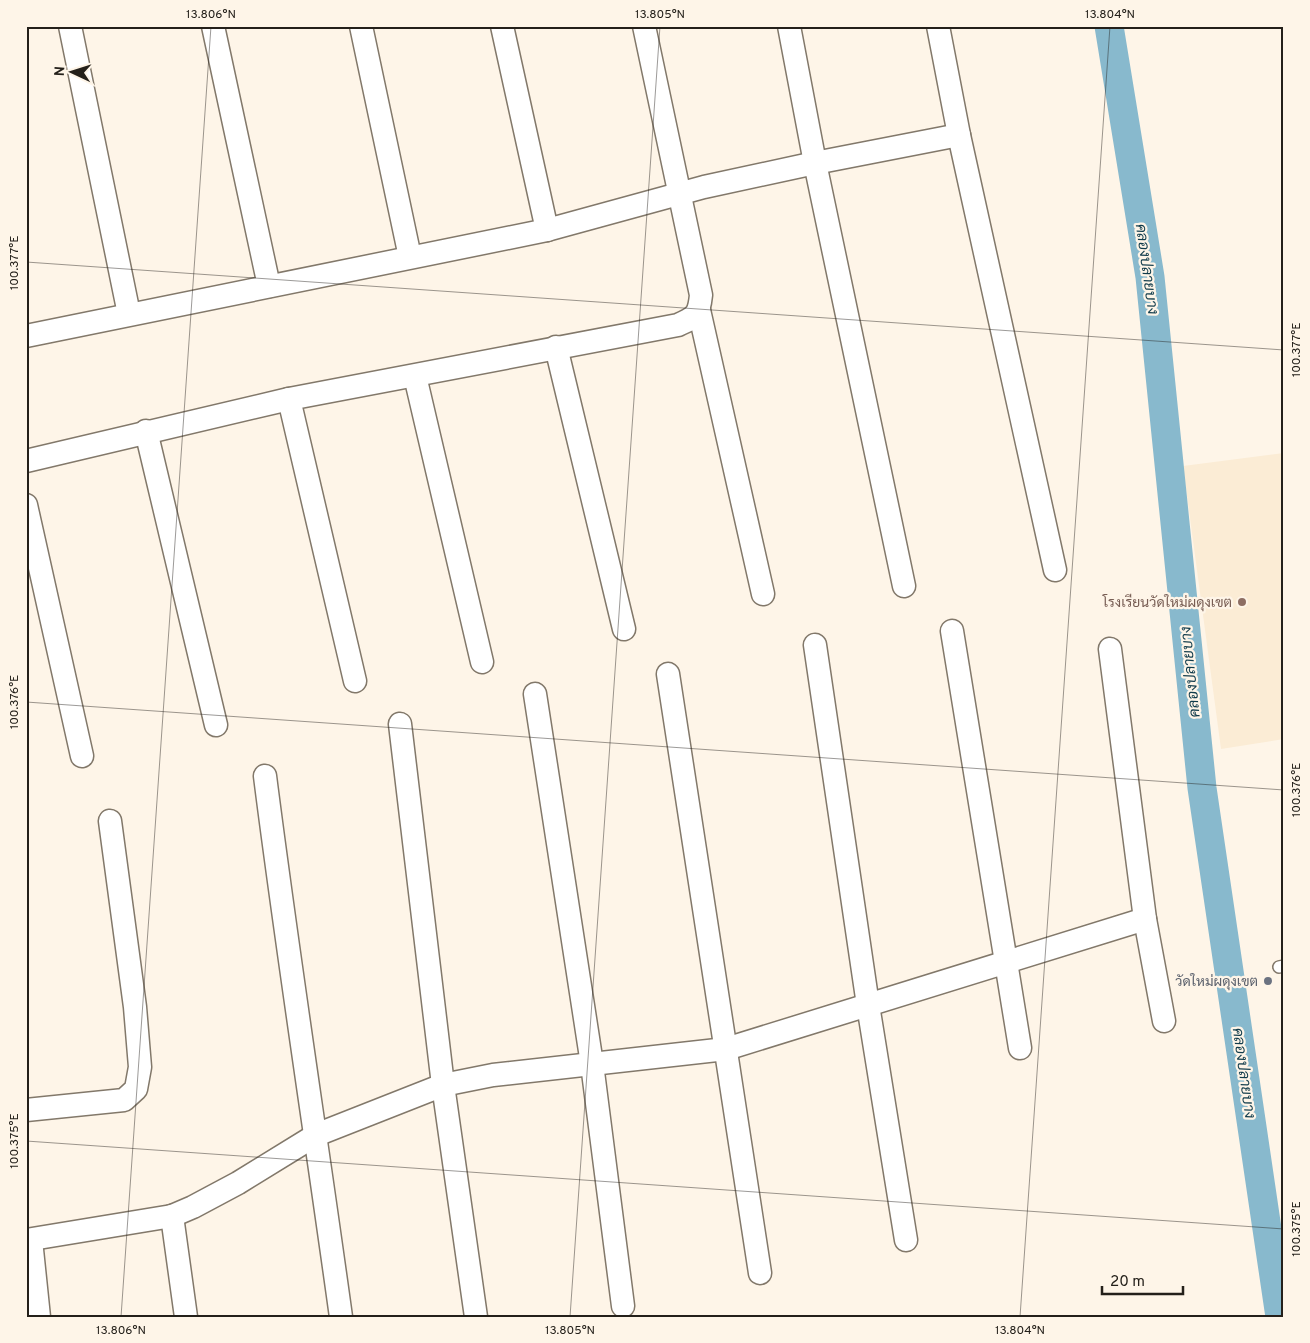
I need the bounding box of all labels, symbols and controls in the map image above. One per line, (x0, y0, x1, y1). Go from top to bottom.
text: 13.806°N (186, 7, 236, 23)
text: 13.805°N (635, 7, 685, 23)
text: 13.804°N (1085, 7, 1135, 23)
north arrow (48, 48, 98, 98)
text: N (52, 66, 69, 77)
water label: คลองปลายบาง (1130, 223, 1161, 316)
text: 100.377°E (7, 236, 23, 290)
text: 100.377°E (1289, 323, 1305, 377)
place label: โรงเรียนวัดใหม่ผดุงเขต (1102, 593, 1232, 612)
marker: โรงเรียนวัดใหม่ผดุงเขต (1236, 596, 1248, 608)
water label: คลองปลายบาง (1177, 625, 1206, 718)
text: 100.376°E (7, 675, 23, 729)
text: 100.376°E (1289, 763, 1305, 817)
place label: วัดใหม่ผดุงเขต (1175, 973, 1258, 991)
marker: วัดใหม่ผดุงเขต (1262, 975, 1274, 987)
water label: คลองปลายบาง (1227, 1027, 1258, 1120)
text: 100.375°E (7, 1113, 23, 1169)
text: 100.375°E (1289, 1201, 1305, 1257)
scale bar (1102, 1263, 1184, 1295)
text: 20 m (1110, 1273, 1145, 1292)
text: 13.806°N (96, 1323, 146, 1339)
text: 13.805°N (545, 1323, 595, 1339)
text: 13.804°N (995, 1323, 1045, 1339)

